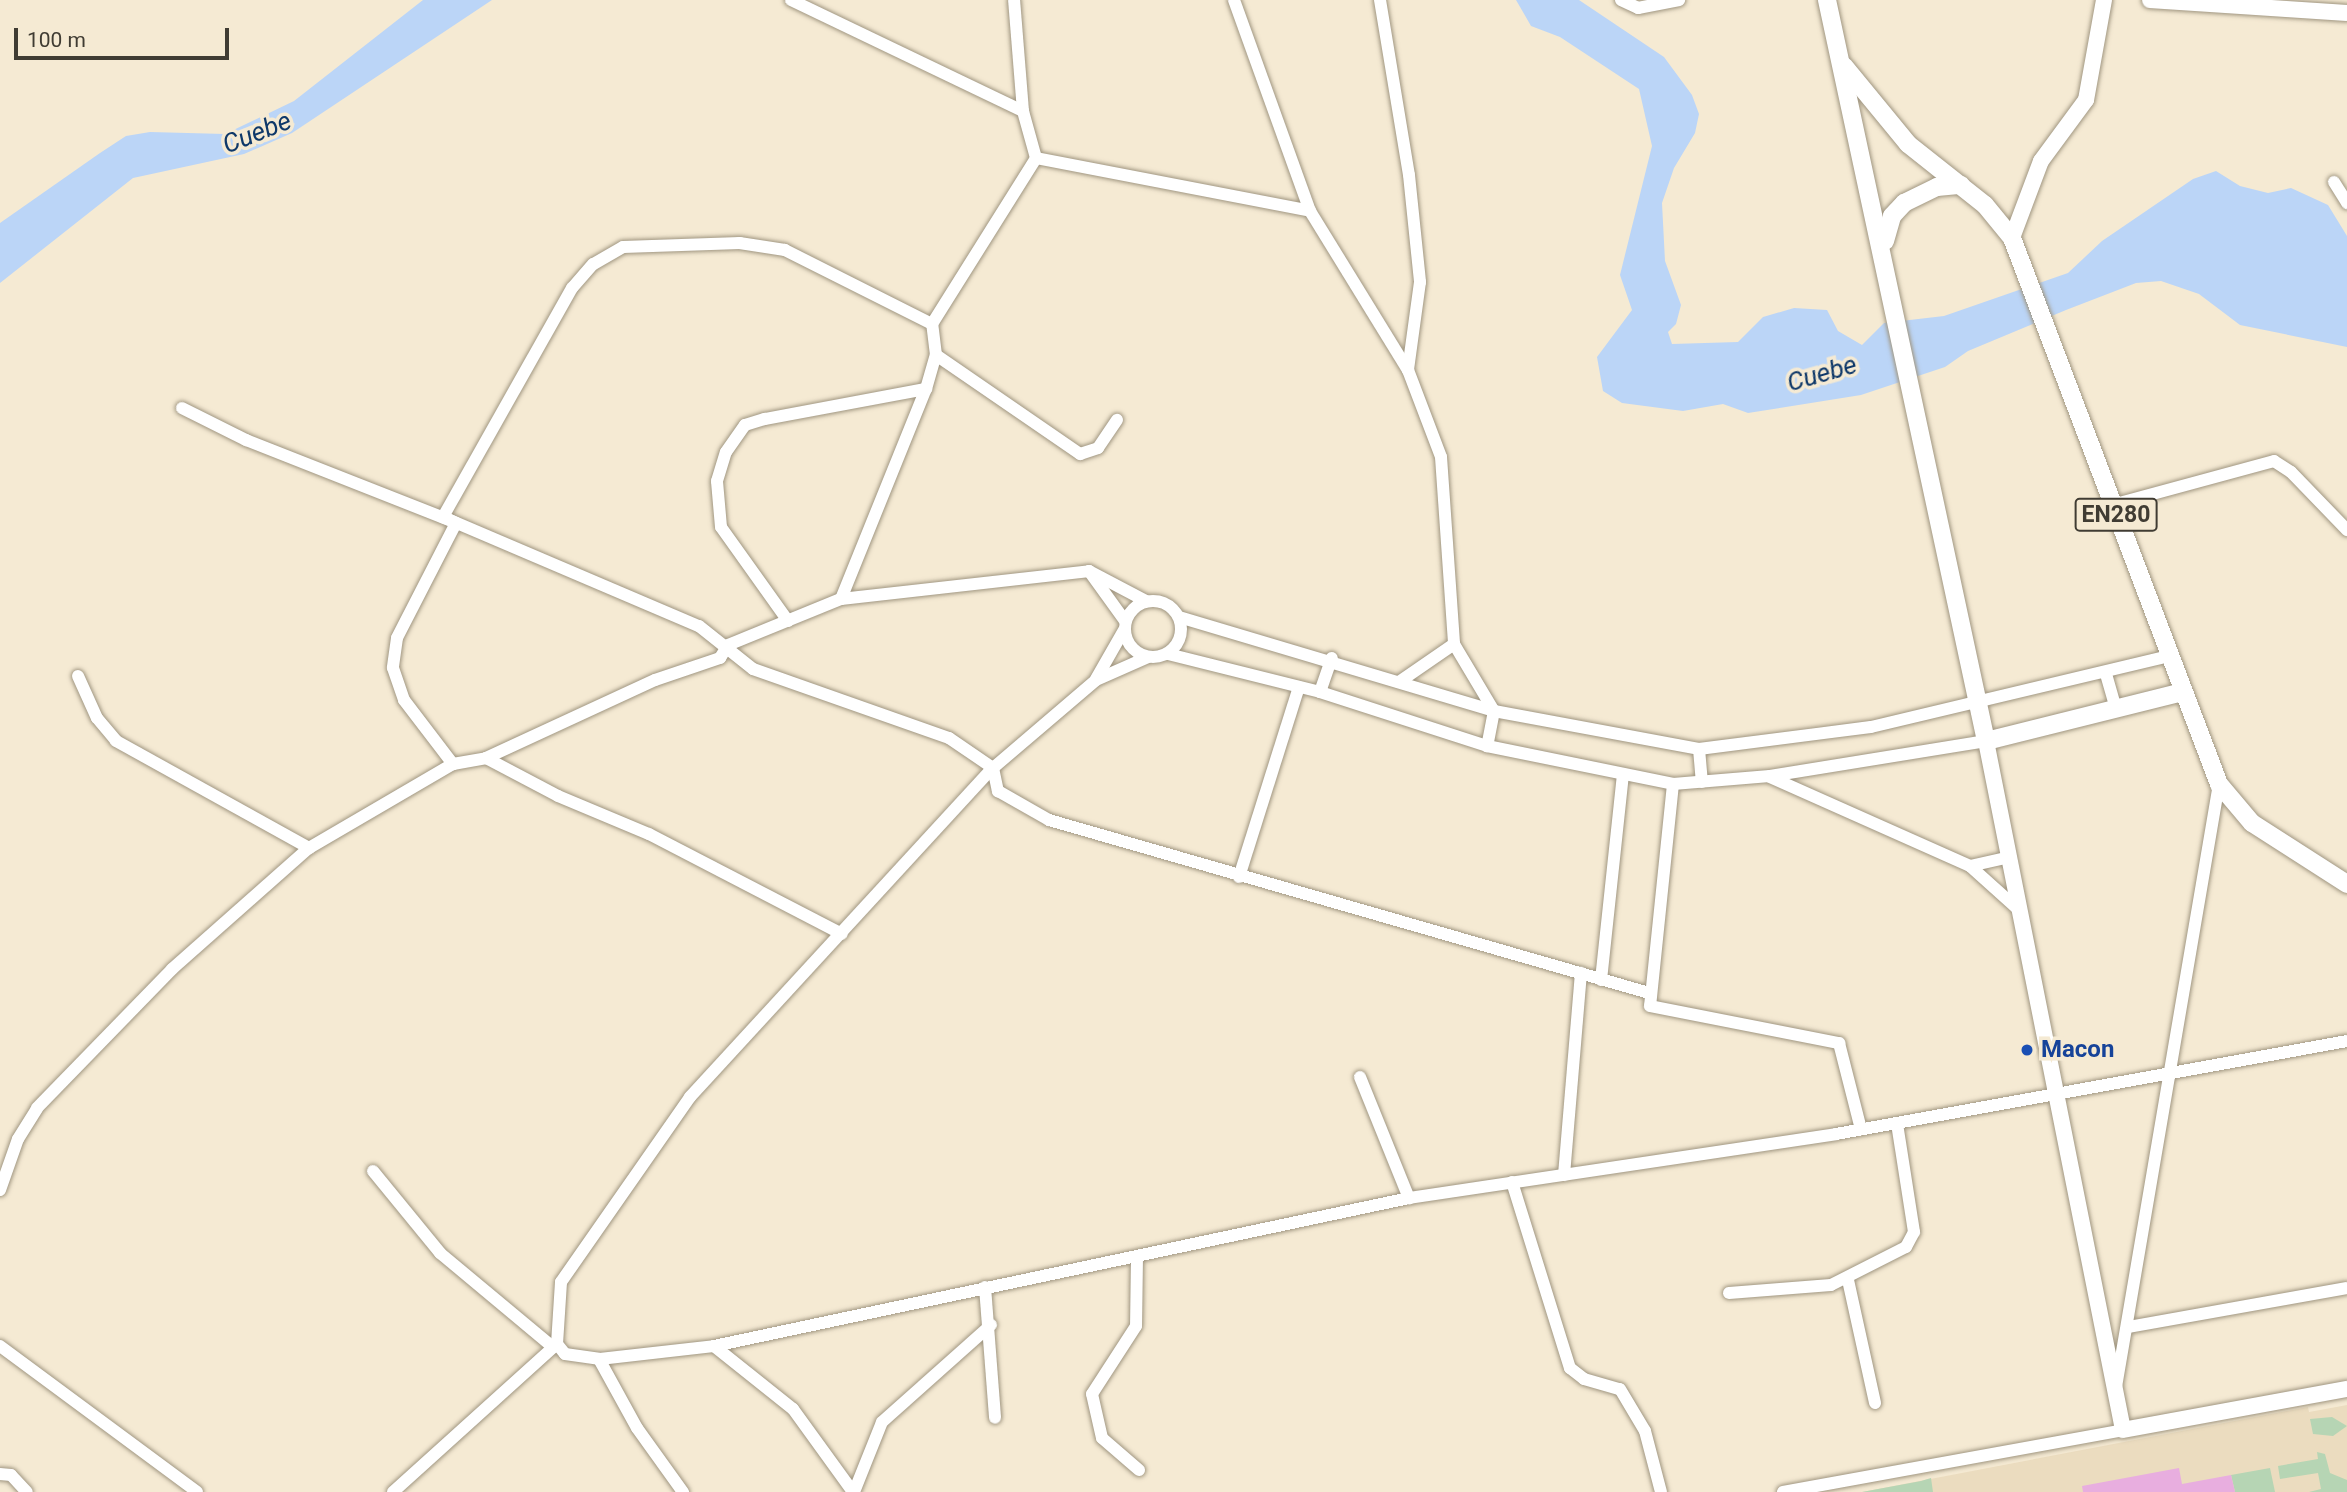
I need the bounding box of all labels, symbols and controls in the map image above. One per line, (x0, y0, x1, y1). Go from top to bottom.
scale bar (18, 14, 233, 58)
text: 100 m (27, 28, 86, 52)
water label: Cuebe (218, 105, 296, 161)
water label: Cuebe (1783, 349, 1861, 399)
road number: EN280 (2074, 495, 2158, 534)
place label: Macon (2041, 1036, 2114, 1064)
marker: Macon (2019, 1042, 2035, 1058)

